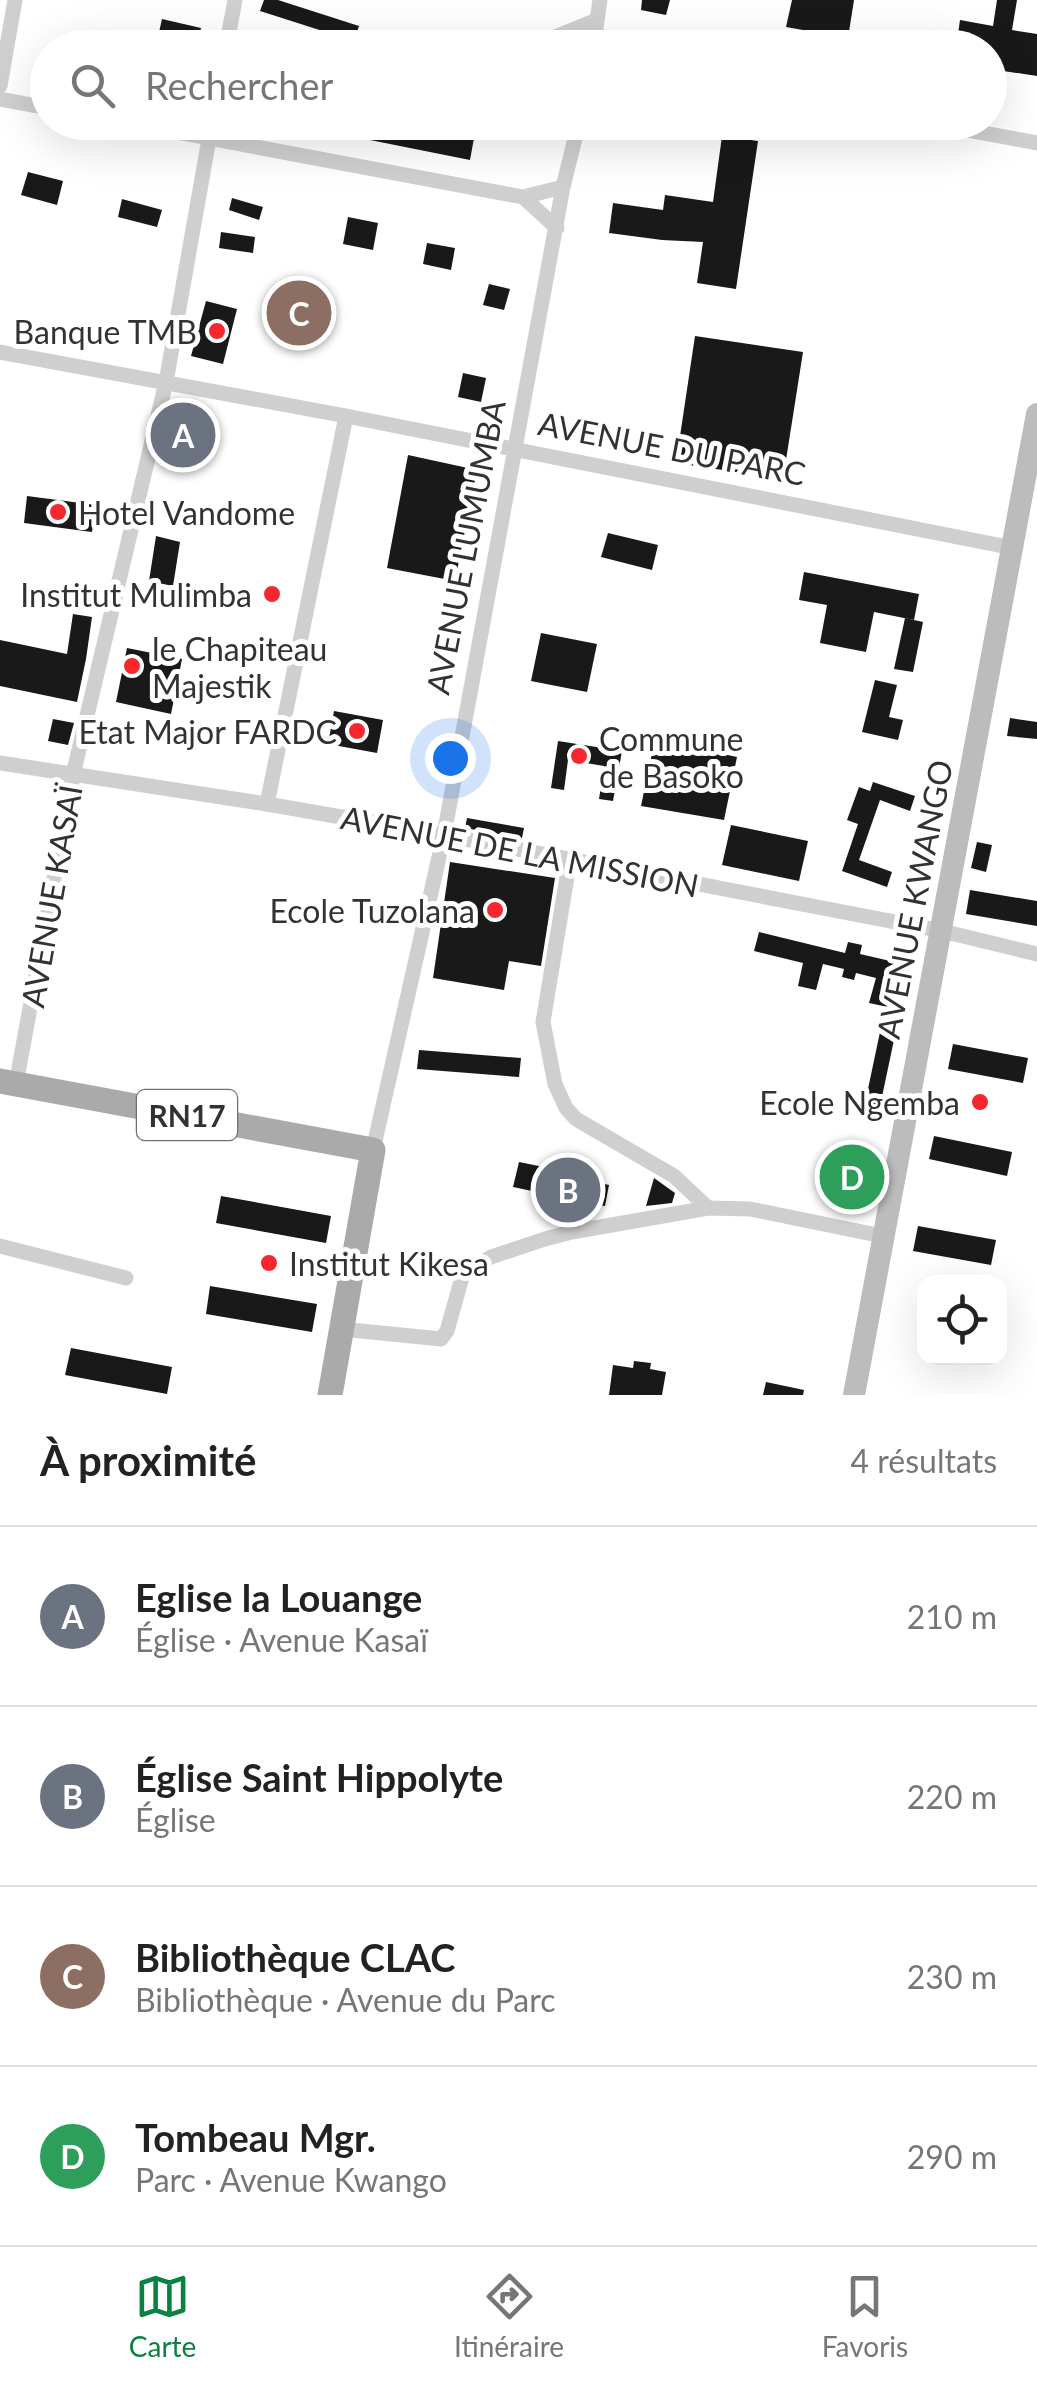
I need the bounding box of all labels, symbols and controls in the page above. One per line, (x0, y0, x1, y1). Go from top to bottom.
search box (30, 30, 1007, 140)
icon: search (65, 58, 120, 113)
text: Rechercher (145, 62, 333, 108)
pin: C (266, 276, 332, 350)
place label: Banque TMB (14, 312, 197, 351)
marker: Banque TMB (206, 320, 228, 342)
street label: AVENUE LUMUMBA (417, 396, 513, 697)
pin: A (150, 398, 216, 472)
street label: AVENUE DU PARC (535, 403, 809, 493)
place label: Hotel Vandome (78, 493, 295, 532)
marker: Hotel Vandome (47, 501, 69, 523)
place label: Institut Mulimba (20, 575, 252, 614)
marker: Institut Mulimba (261, 583, 283, 605)
place label: le Chapiteau Majestik (152, 629, 327, 705)
marker: le Chapiteau Majestik (121, 655, 143, 677)
place label: Etat Major FARDC (79, 712, 337, 751)
place label: Commune de Basoko (599, 719, 744, 795)
marker: Etat Major FARDC (346, 720, 368, 742)
your location (425, 733, 476, 784)
marker: Commune de Basoko (568, 745, 590, 767)
street label: AVENUE KWANGO (868, 756, 960, 1042)
street label: AVENUE KASAÏ (12, 781, 90, 1010)
street label: AVENUE DE LA MISSION (338, 797, 702, 905)
place label: Ecole Tuzolana (270, 891, 475, 930)
marker: Ecole Tuzolana (484, 899, 506, 921)
place label: Ecole Ngemba (759, 1083, 960, 1122)
road number: RN17 (137, 1090, 237, 1140)
marker: Ecole Ngemba (969, 1091, 991, 1113)
pin: D (820, 1140, 884, 1214)
pin: B (536, 1152, 600, 1228)
place label: Institut Kikesa (289, 1244, 489, 1283)
marker: Institut Kikesa (258, 1252, 280, 1274)
map controls (917, 1275, 1007, 1365)
button: locate (917, 1275, 1007, 1365)
text: À proximité (40, 1435, 256, 1485)
text: 4 résultats (851, 1441, 997, 1480)
text: Eglise la Louange (135, 1574, 422, 1620)
text: A (61, 1597, 84, 1636)
text: 210 m (907, 1597, 997, 1636)
text: Église · Avenue Kasaï (135, 1620, 428, 1659)
text: Église Saint Hippolyte (135, 1754, 503, 1800)
text: B (62, 1777, 83, 1816)
text: 220 m (907, 1777, 997, 1816)
text: Église (135, 1800, 216, 1839)
text: Bibliothèque CLAC (135, 1934, 455, 1980)
text: C (62, 1957, 83, 1996)
text: 230 m (907, 1957, 997, 1996)
text: Bibliothèque · Avenue du Parc (135, 1980, 556, 2019)
text: Tombeau Mgr. (135, 2114, 376, 2160)
text: D (60, 2137, 85, 2176)
text: 290 m (907, 2137, 997, 2176)
text: Parc · Avenue Kwango (135, 2160, 447, 2199)
tab: Carte (129, 2269, 196, 2363)
tab: Itinéraire (454, 2269, 564, 2363)
tab: Favoris (822, 2269, 908, 2363)

